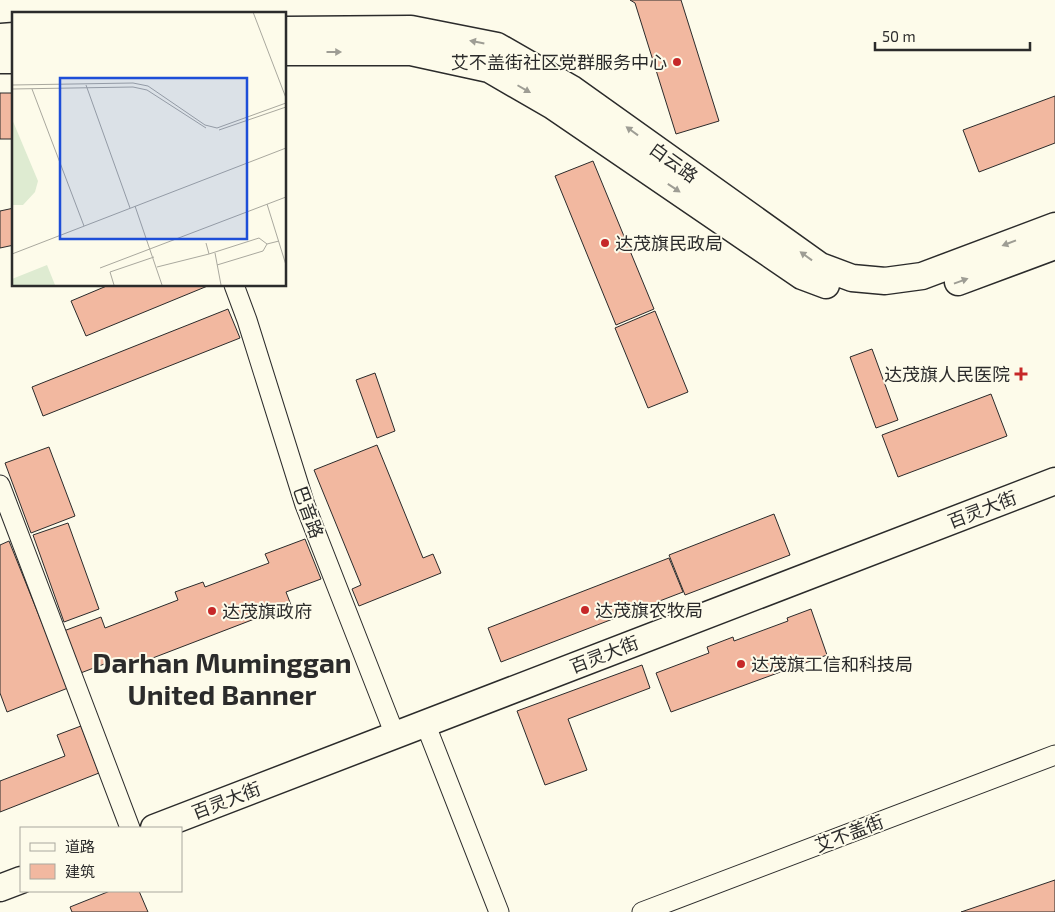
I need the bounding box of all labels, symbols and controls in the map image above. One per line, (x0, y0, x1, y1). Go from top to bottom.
inset map (12, 12, 286, 286)
scale bar (875, 20, 1030, 52)
text: 50 m (882, 27, 916, 45)
one-way arrow (469, 38, 484, 46)
one-way arrow (326, 48, 342, 56)
place label: 艾不盖街社区党群服务中心 (451, 51, 667, 73)
marker: 艾不盖街社区党群服务中心 (671, 56, 683, 68)
one-way arrow (517, 85, 530, 94)
one-way arrow (625, 126, 638, 136)
street label: 白云路 (646, 137, 702, 187)
one-way arrow (667, 183, 681, 193)
place label: 达茂旗民政局 (615, 232, 723, 254)
marker: 达茂旗民政局 (599, 237, 611, 249)
one-way arrow (1002, 240, 1017, 247)
one-way arrow (799, 251, 813, 261)
one-way arrow (954, 277, 969, 285)
place label: 达茂旗人民医院 (884, 363, 1010, 385)
marker: 达茂旗人民医院 (1014, 367, 1028, 381)
street label: 巴音路 (289, 483, 329, 541)
street label: 百灵大街 (944, 486, 1020, 532)
place label: 达茂旗农牧局 (595, 599, 703, 621)
place label: 达茂旗政府 (222, 600, 312, 622)
marker: 达茂旗农牧局 (579, 604, 591, 616)
marker: 达茂旗政府 (206, 605, 218, 617)
street label: 百灵大街 (566, 631, 642, 677)
district label: Darhan Muminggan United Banner (92, 645, 352, 711)
place label: 达茂旗工信和科技局 (751, 653, 913, 675)
marker: 达茂旗工信和科技局 (735, 658, 747, 670)
street label: 百灵大街 (188, 777, 264, 823)
street label: 艾不盖街 (811, 810, 887, 856)
legend (20, 827, 182, 892)
text: 道路 (65, 837, 95, 855)
text: 建筑 (65, 862, 95, 880)

